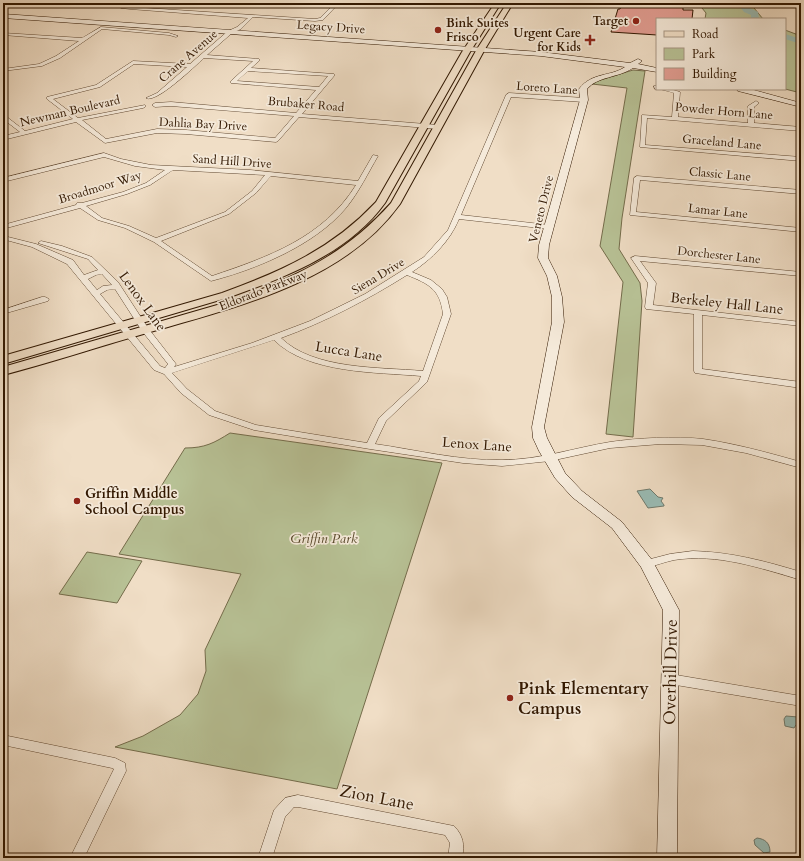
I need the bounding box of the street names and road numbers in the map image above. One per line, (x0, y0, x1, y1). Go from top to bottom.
street label: Legacy Drive (296, 17, 366, 37)
street label: Crane Avenue (155, 26, 221, 86)
street label: Loreto Lane (516, 78, 578, 98)
street label: Newman Boulevard (18, 92, 122, 130)
street label: Brubaker Road (267, 93, 345, 115)
street label: Powder Horn Lane (674, 99, 774, 123)
street label: Dahlia Bay Drive (158, 114, 248, 134)
street label: Graceland Lane (682, 131, 762, 153)
street label: Sand Hill Drive (192, 150, 272, 172)
street label: Classic Lane (688, 163, 752, 185)
street label: Broadmoor Way (56, 167, 144, 207)
street label: Veneto Drive (525, 174, 557, 244)
street label: Lamar Lane (687, 200, 749, 222)
street label: Dorchester Lane (677, 243, 761, 267)
street label: Siena Drive (349, 254, 407, 298)
street label: Eldorado Parkway (217, 266, 310, 314)
street label: Lenox Lane (114, 267, 171, 335)
street label: Berkeley Hall Lane (670, 288, 784, 319)
street label: Lucca Lane (314, 337, 384, 366)
street label: Lenox Lane (441, 433, 512, 456)
street label: Overhill Drive (658, 619, 683, 725)
street label: Zion Lane (338, 779, 416, 816)

